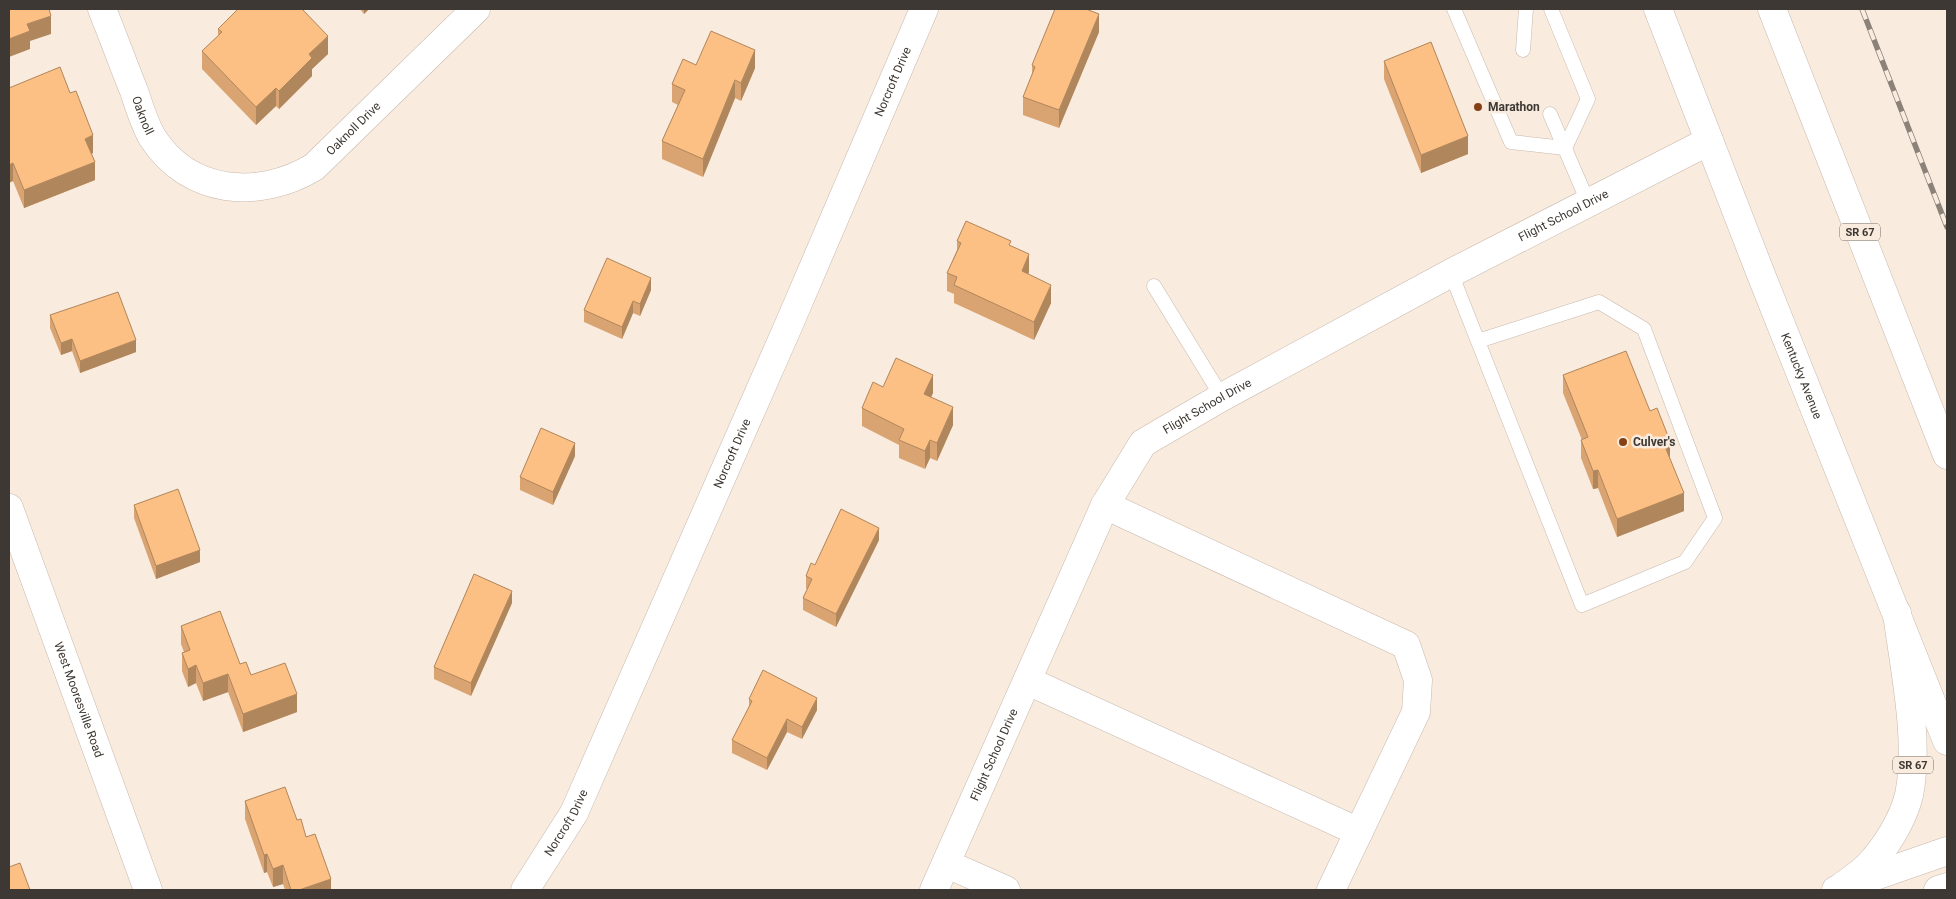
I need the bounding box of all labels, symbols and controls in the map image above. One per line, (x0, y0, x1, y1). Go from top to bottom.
street label: Norcroft Drive (872, 45, 914, 119)
street label: Oaknoll (129, 94, 157, 137)
street label: Oaknoll Drive (323, 99, 383, 158)
place label: Marathon (1488, 100, 1540, 114)
marker: Marathon (1472, 101, 1484, 113)
street label: Flight School Drive (1516, 187, 1611, 244)
road number: SR 67 (1840, 223, 1880, 240)
street label: Kentucky Avenue (1778, 331, 1825, 421)
street label: Flight School Drive (1161, 375, 1254, 437)
street label: Norcroft Drive (711, 417, 754, 490)
place label: Culver's (1633, 435, 1675, 449)
marker: Culver's (1617, 436, 1629, 448)
street label: West Mooresville Road (51, 640, 106, 760)
street label: Flight School Drive (968, 706, 1021, 803)
road number: SR 67 (1893, 756, 1933, 774)
street label: Norcroft Drive (541, 787, 590, 859)

